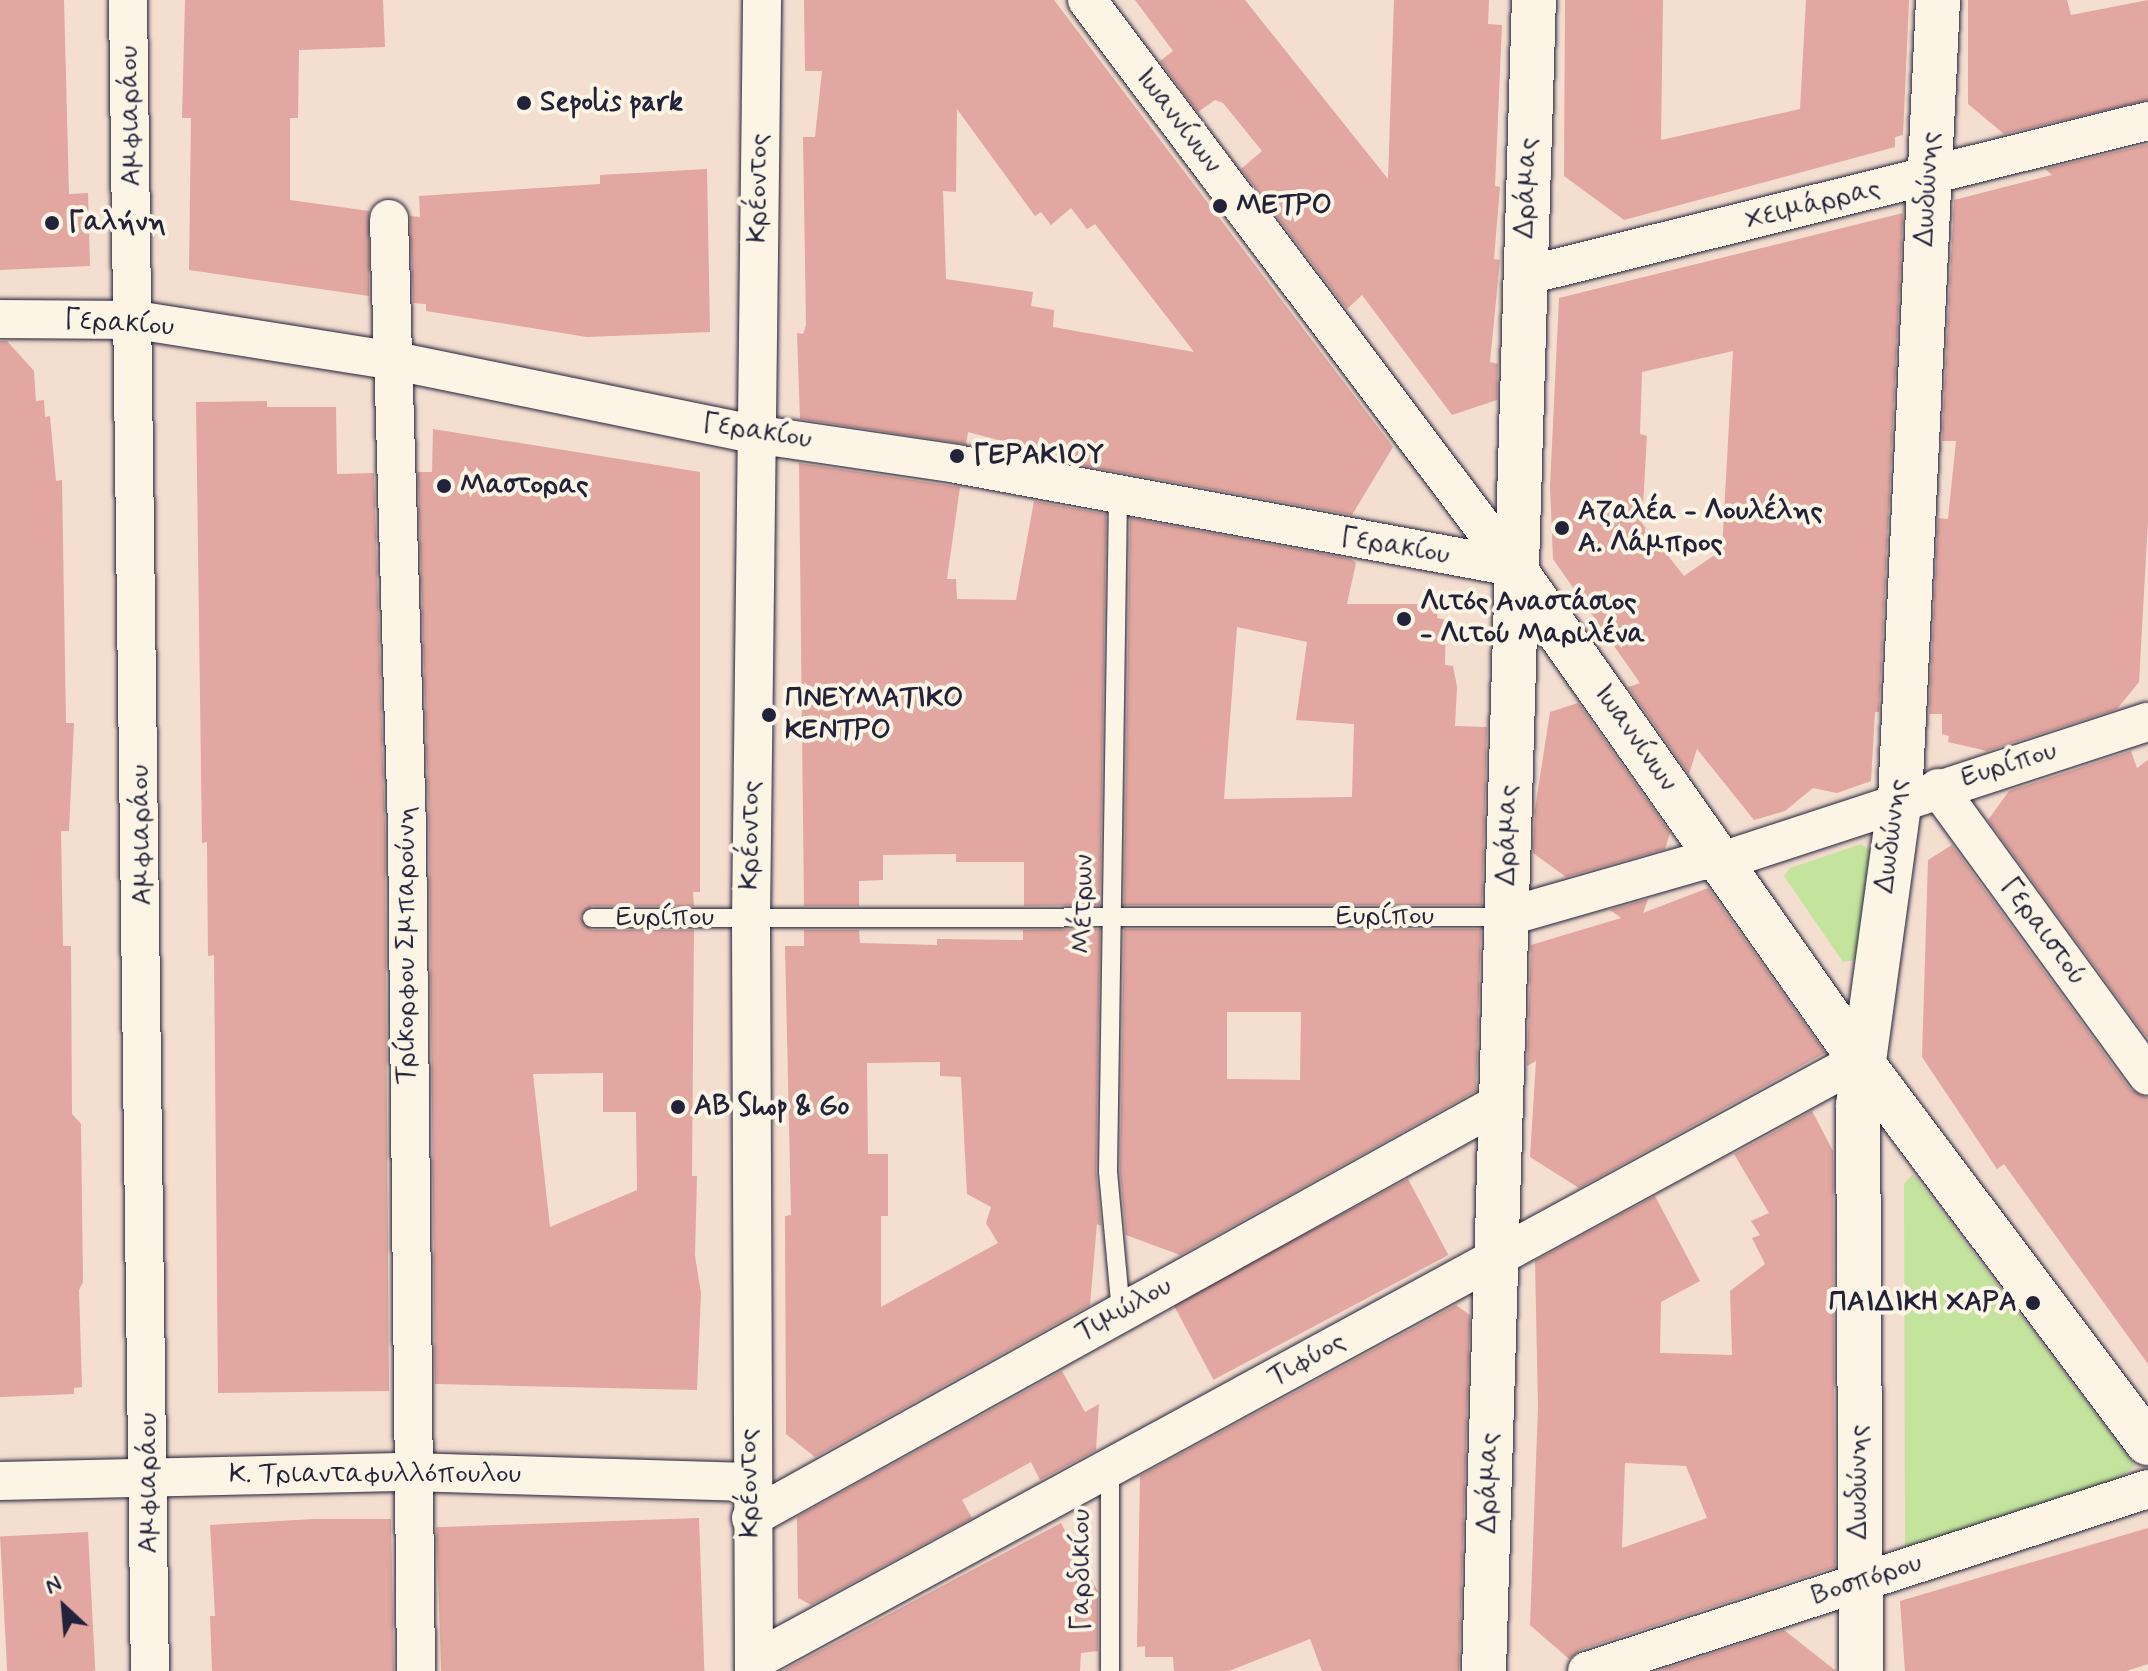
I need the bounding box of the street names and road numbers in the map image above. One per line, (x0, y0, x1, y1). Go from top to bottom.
street label: Αμφιαράου (113, 45, 149, 187)
street label: Ιωαννίνων (1127, 62, 1229, 180)
street label: Δωδώνης (1908, 131, 1948, 247)
street label: Κρέοντος (741, 133, 777, 243)
street label: Δράμας (1508, 137, 1546, 239)
street label: Χειμάρρας (1742, 172, 1884, 238)
street label: Γερακίου (63, 303, 175, 345)
street label: Γερακίου (700, 407, 814, 457)
street label: Γερακίου (1338, 521, 1452, 573)
street label: Ιωαννίνων (1586, 678, 1684, 798)
street label: Ευρίπου (1957, 735, 2061, 795)
street label: Αμφιαράου (124, 764, 160, 906)
street label: Δωδώνης (1868, 777, 1916, 895)
street label: Κρέοντος (733, 780, 769, 890)
street label: Δράμας (1490, 784, 1526, 886)
street label: Τρίκορφου Σμπαρούνη (390, 806, 424, 1084)
street label: Μέτρων (1066, 854, 1102, 954)
street label: Γεραιστού (1992, 871, 2094, 993)
street label: Ευρίπου (1336, 900, 1434, 934)
street label: Ευρίπου (616, 901, 714, 935)
street label: Τιμώλου (1070, 1270, 1178, 1350)
street label: Τιφύος (1262, 1325, 1352, 1395)
street label: Αμφιαράου (132, 1412, 166, 1554)
street label: Δωδώνης (1842, 1425, 1876, 1539)
street label: Κρέοντος (732, 1428, 768, 1538)
street label: Δράμας (1471, 1432, 1507, 1534)
street label: Κ. Τριανταφυλλόπουλου (229, 1458, 521, 1492)
street label: Γαρδικίου (1065, 1509, 1099, 1631)
street label: Βοσπόρου (1808, 1546, 1926, 1614)

